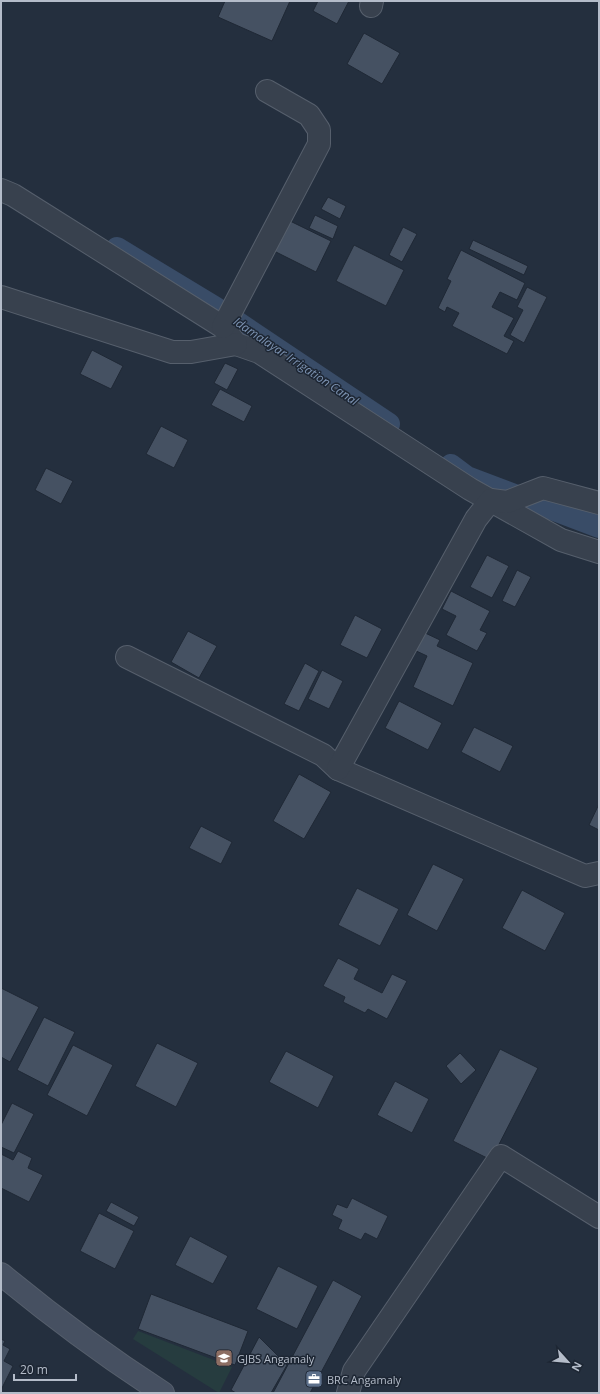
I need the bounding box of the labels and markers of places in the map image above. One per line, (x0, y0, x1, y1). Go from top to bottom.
school or university icon: GJBS Angamaly (214, 1348, 234, 1368)
place label: GJBS Angamaly (237, 1351, 315, 1366)
office icon: BRC Angamaly (304, 1369, 324, 1389)
place label: BRC Angamaly (327, 1372, 402, 1387)

